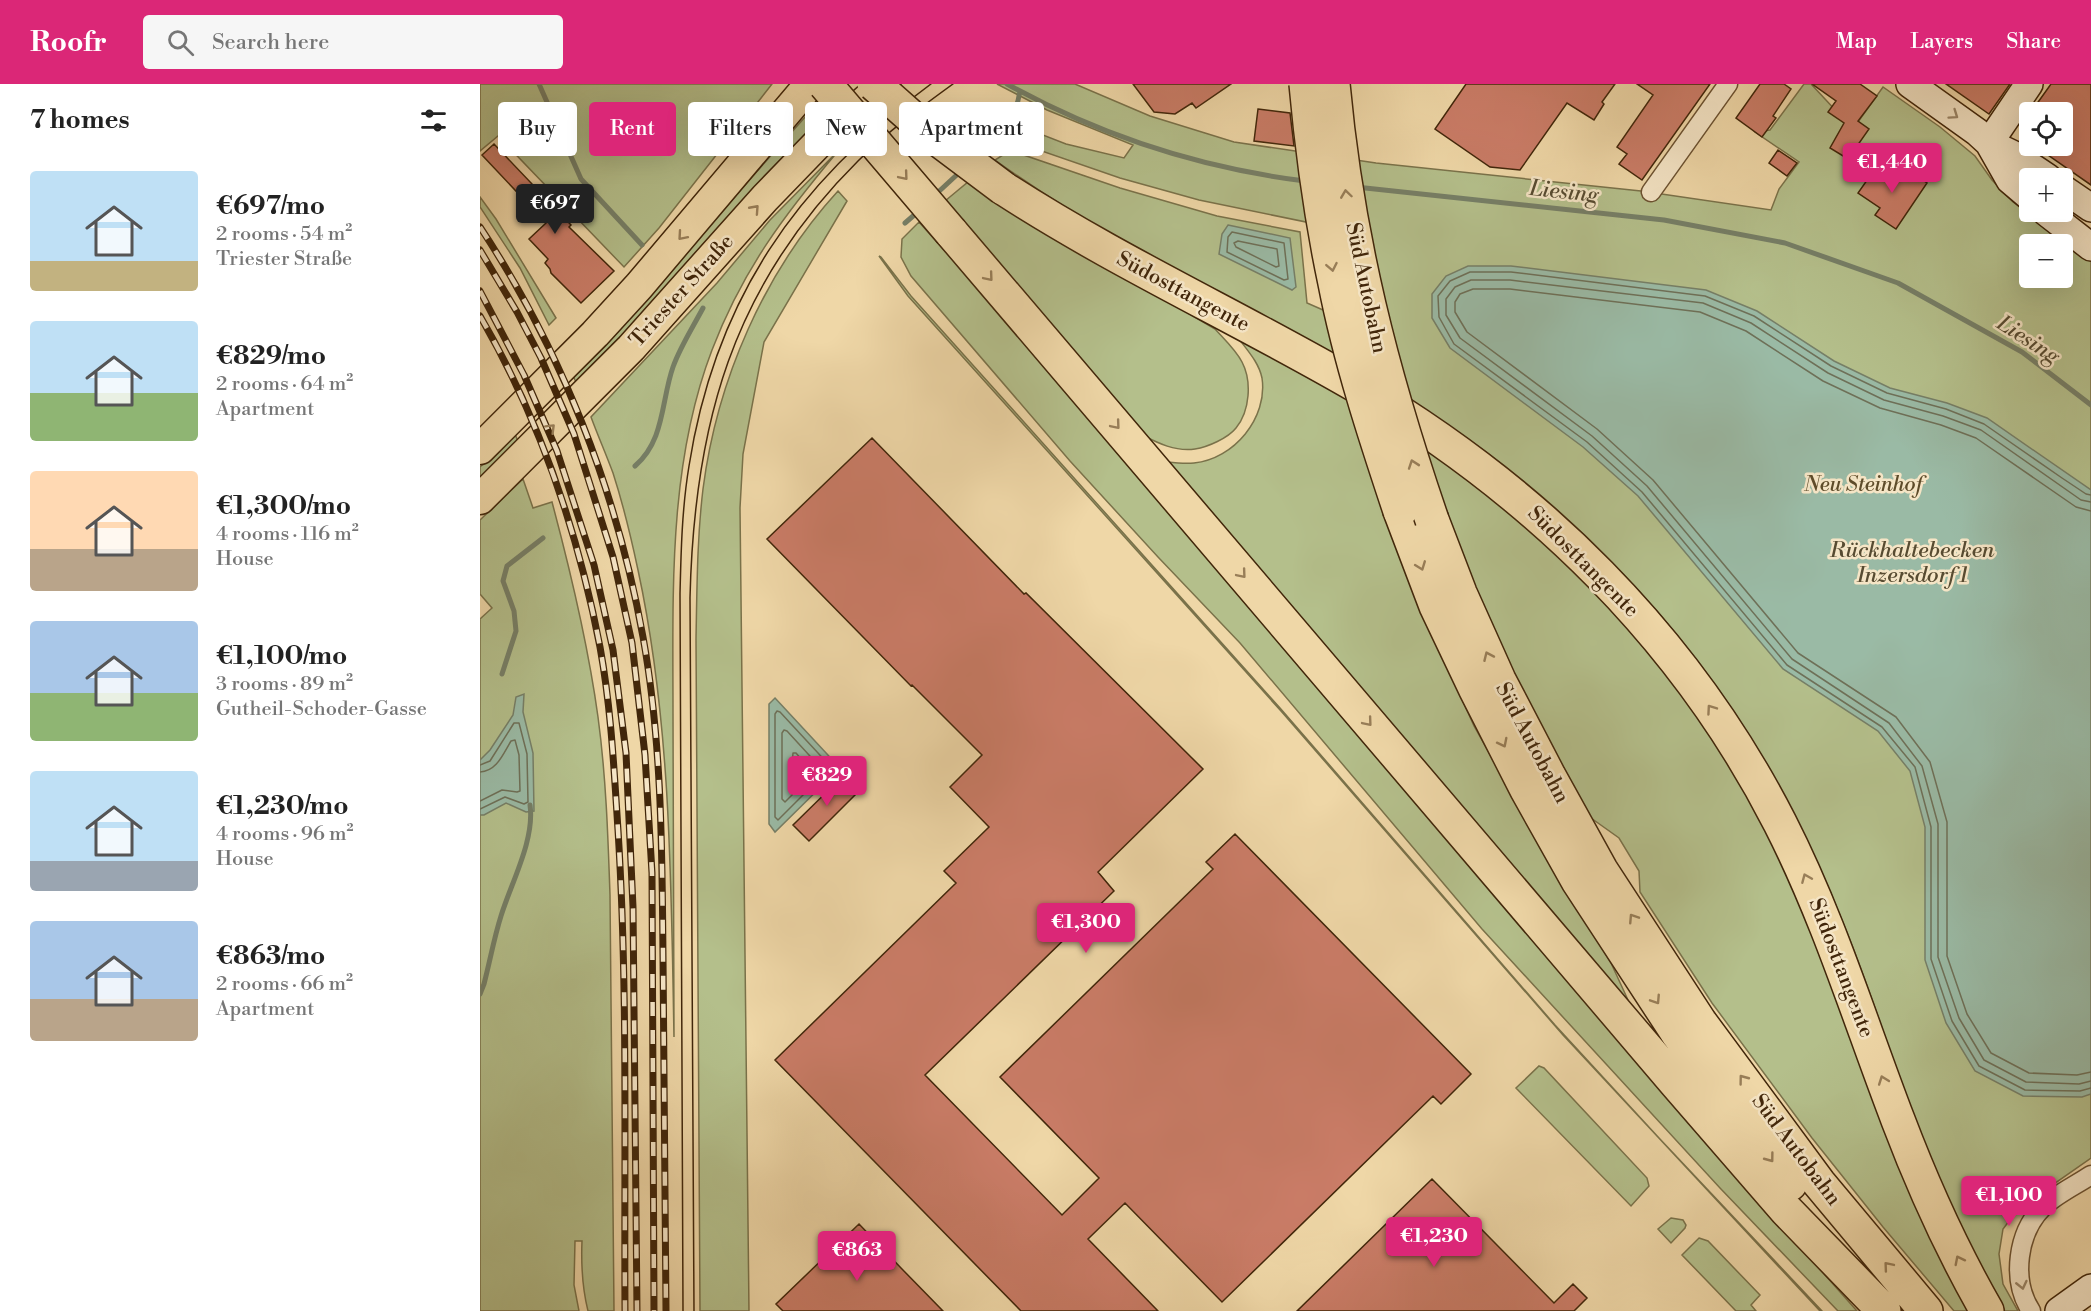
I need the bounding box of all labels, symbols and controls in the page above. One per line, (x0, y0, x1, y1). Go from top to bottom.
search box (143, 15, 563, 69)
text: Roofr (30, 25, 107, 60)
icon: search (164, 26, 197, 59)
text: Search here (212, 29, 329, 56)
text: Map (1836, 29, 1877, 55)
text: Layers (1910, 29, 1973, 55)
text: Share (2006, 29, 2061, 55)
chip: Buy (498, 102, 577, 156)
chip: Rent (589, 102, 676, 156)
chip: Filters (688, 102, 793, 156)
chip: New (805, 102, 887, 156)
chip: Apartment (899, 102, 1044, 156)
map controls (2019, 102, 2073, 288)
button: locate (2019, 102, 2073, 156)
text: 7 homes (30, 104, 130, 136)
icon: filters (417, 104, 450, 137)
one-way arrow (1947, 108, 1958, 119)
pin: €1,440 (1843, 143, 1941, 194)
text: €1,440 (1857, 150, 1927, 175)
button: + (2019, 168, 2073, 222)
one-way arrow (896, 169, 907, 180)
water label: Liesing (1527, 175, 1601, 209)
pin: €697 (519, 184, 591, 235)
one-way arrow (1341, 189, 1353, 199)
text: €697/mo (216, 190, 325, 222)
text: €697 (530, 191, 580, 216)
icon: home (78, 195, 150, 267)
one-way arrow (748, 205, 759, 215)
street label: Süd Autobahn (1339, 220, 1393, 356)
text: 2 rooms · 54 m² (216, 222, 352, 247)
street label: Triester Straße (624, 229, 740, 353)
one-way arrow (678, 229, 689, 240)
button: − (2019, 234, 2073, 288)
street label: Südosttangente (1112, 246, 1254, 338)
text: Triester Straße (216, 247, 352, 272)
one-way arrow (1325, 261, 1338, 271)
one-way arrow (982, 270, 993, 281)
water label: Liesing (1991, 309, 2066, 371)
text: €829/mo (216, 340, 326, 372)
icon: home (78, 345, 150, 417)
text: 2 rooms · 64 m² (216, 372, 353, 397)
text: Apartment (216, 397, 314, 422)
one-way arrow (1108, 418, 1119, 429)
one-way arrow (544, 425, 555, 436)
one-way arrow (1408, 460, 1420, 470)
park label: Neu Steinhof (1803, 472, 1928, 498)
text: €1,300/mo (216, 490, 351, 522)
icon: home (78, 495, 150, 567)
street label: Südosttangente (1522, 501, 1644, 623)
text: 4 rooms · 116 m² (216, 522, 359, 547)
water label: Rückhaltebecken Inzersdorf 1 (1829, 537, 1995, 589)
text: House (216, 547, 274, 572)
one-way arrow (1414, 559, 1426, 570)
one-way arrow (1235, 567, 1246, 578)
text: €1,100/mo (216, 640, 347, 672)
icon: home (78, 645, 150, 717)
one-way arrow (1484, 651, 1496, 662)
text: 3 rooms · 89 m² (216, 672, 353, 697)
street label: Süd Autobahn (1489, 678, 1575, 808)
text: Gutheil-Schoder-Gasse (216, 697, 427, 722)
one-way arrow (1707, 704, 1718, 715)
one-way arrow (1361, 715, 1372, 726)
one-way arrow (1496, 736, 1507, 747)
pin: €829 (791, 756, 863, 807)
text: €829 (802, 763, 852, 788)
text: €1,230/mo (216, 790, 348, 822)
icon: home (78, 795, 150, 867)
text: 4 rooms · 96 m² (216, 822, 354, 847)
text: House (216, 847, 274, 872)
one-way arrow (1801, 874, 1813, 885)
street label: Südosttangente (1803, 895, 1879, 1041)
pin: €1,300 (1037, 903, 1135, 954)
text: €1,300 (1051, 910, 1121, 935)
one-way arrow (1629, 914, 1640, 925)
text: €863/mo (216, 940, 325, 972)
icon: home (78, 945, 150, 1017)
text: 2 rooms · 66 m² (216, 972, 353, 997)
one-way arrow (1649, 993, 1660, 1004)
text: Apartment (216, 997, 314, 1022)
one-way arrow (1739, 1075, 1750, 1086)
one-way arrow (1878, 1075, 1891, 1086)
street label: Süd Autobahn (1746, 1089, 1847, 1211)
one-way arrow (1763, 1152, 1774, 1163)
pin: €1,100 (1960, 1176, 2058, 1227)
text: €1,100 (1975, 1183, 2043, 1208)
pin: €1,230 (1385, 1217, 1483, 1268)
text: €1,230 (1400, 1224, 1468, 1249)
pin: €863 (821, 1231, 893, 1282)
text: €863 (832, 1238, 882, 1263)
one-way arrow (1955, 1255, 1967, 1266)
one-way arrow (1885, 1262, 1896, 1273)
one-way arrow (2015, 1280, 2028, 1290)

